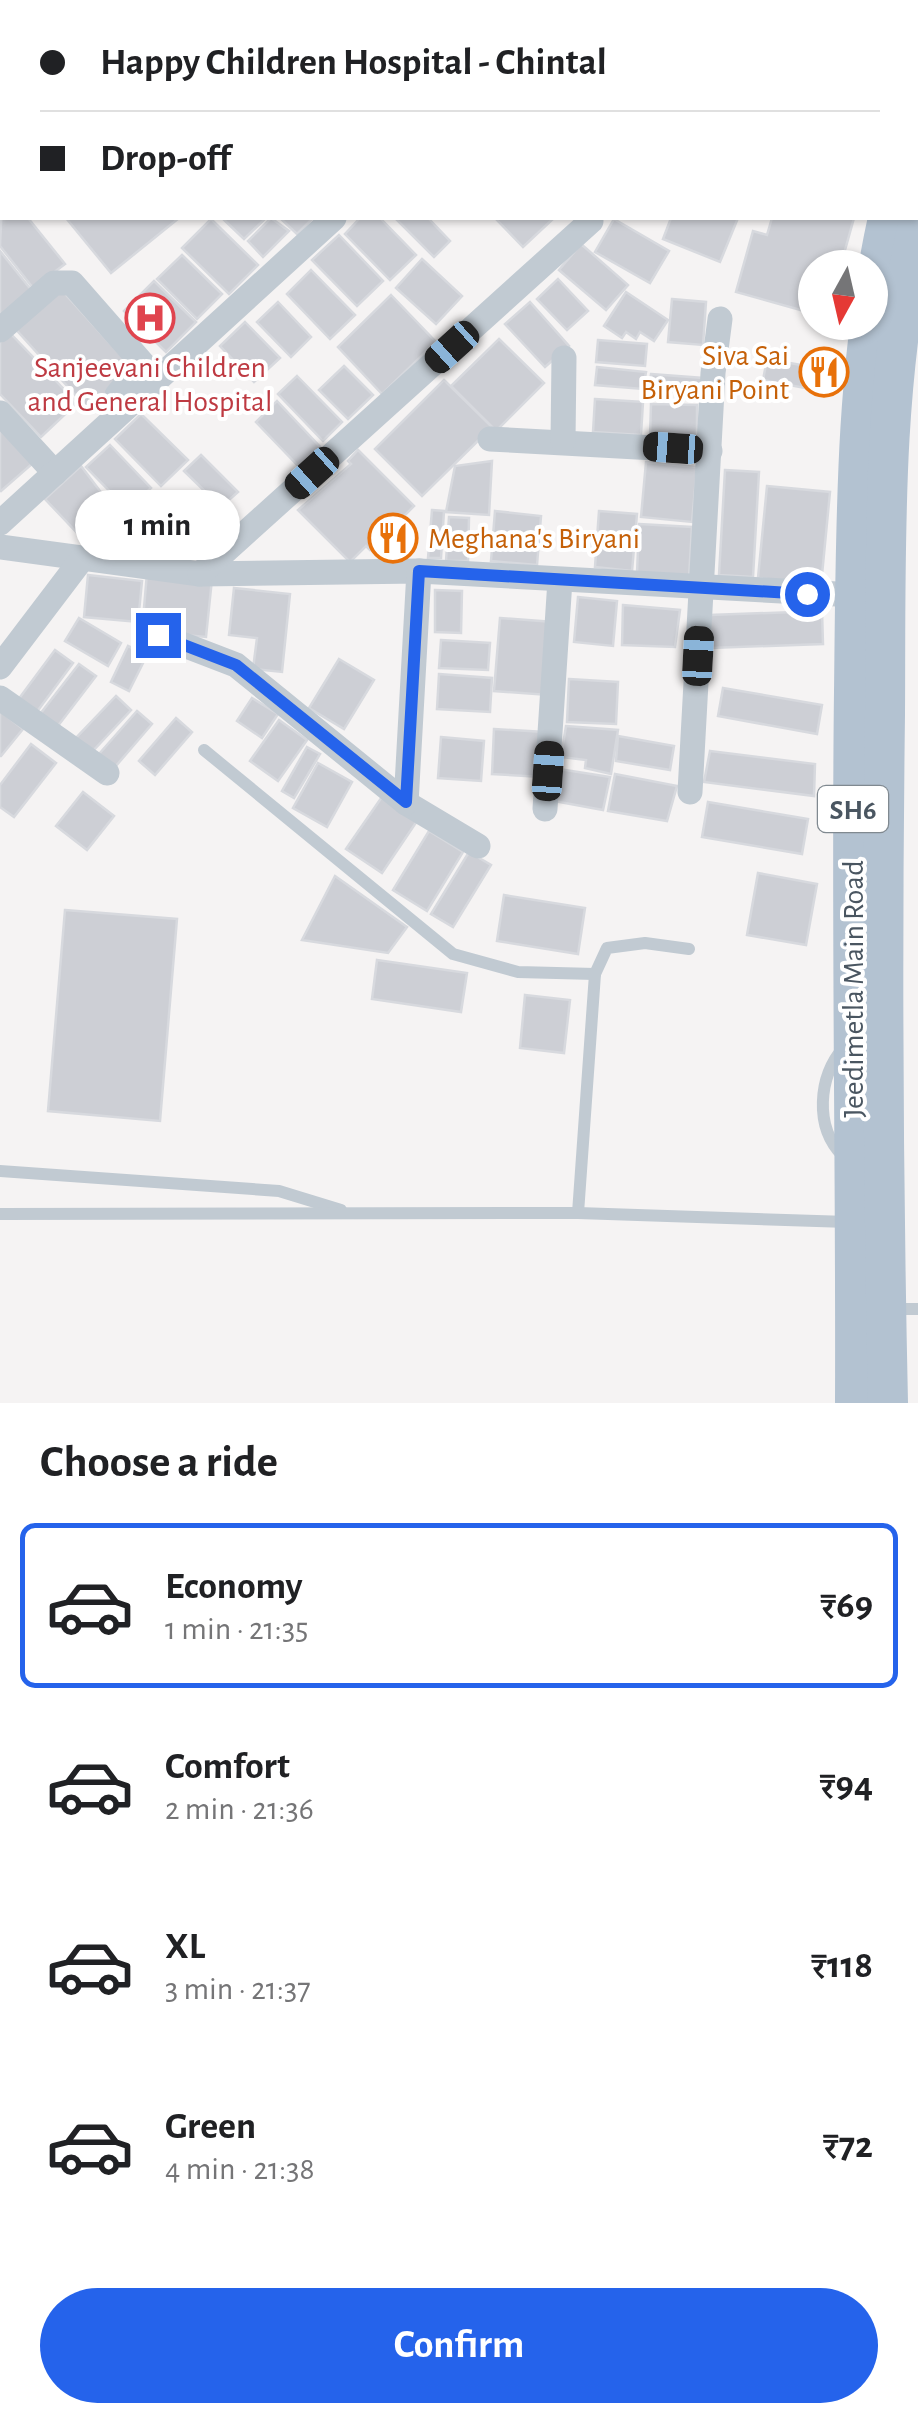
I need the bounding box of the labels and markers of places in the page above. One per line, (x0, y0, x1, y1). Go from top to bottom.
hospital icon: Sanjeevani Children and General Hospital (124, 292, 176, 344)
place label: Siva Sai Biryani Point (641, 341, 789, 405)
restaurant icon: Siva Sai Biryani Point (798, 346, 850, 398)
place label: Sanjeevani Children and General Hospital (28, 353, 272, 417)
restaurant icon: Meghana's Biryani (367, 512, 419, 564)
place label: Meghana's Biryani (428, 524, 640, 554)

